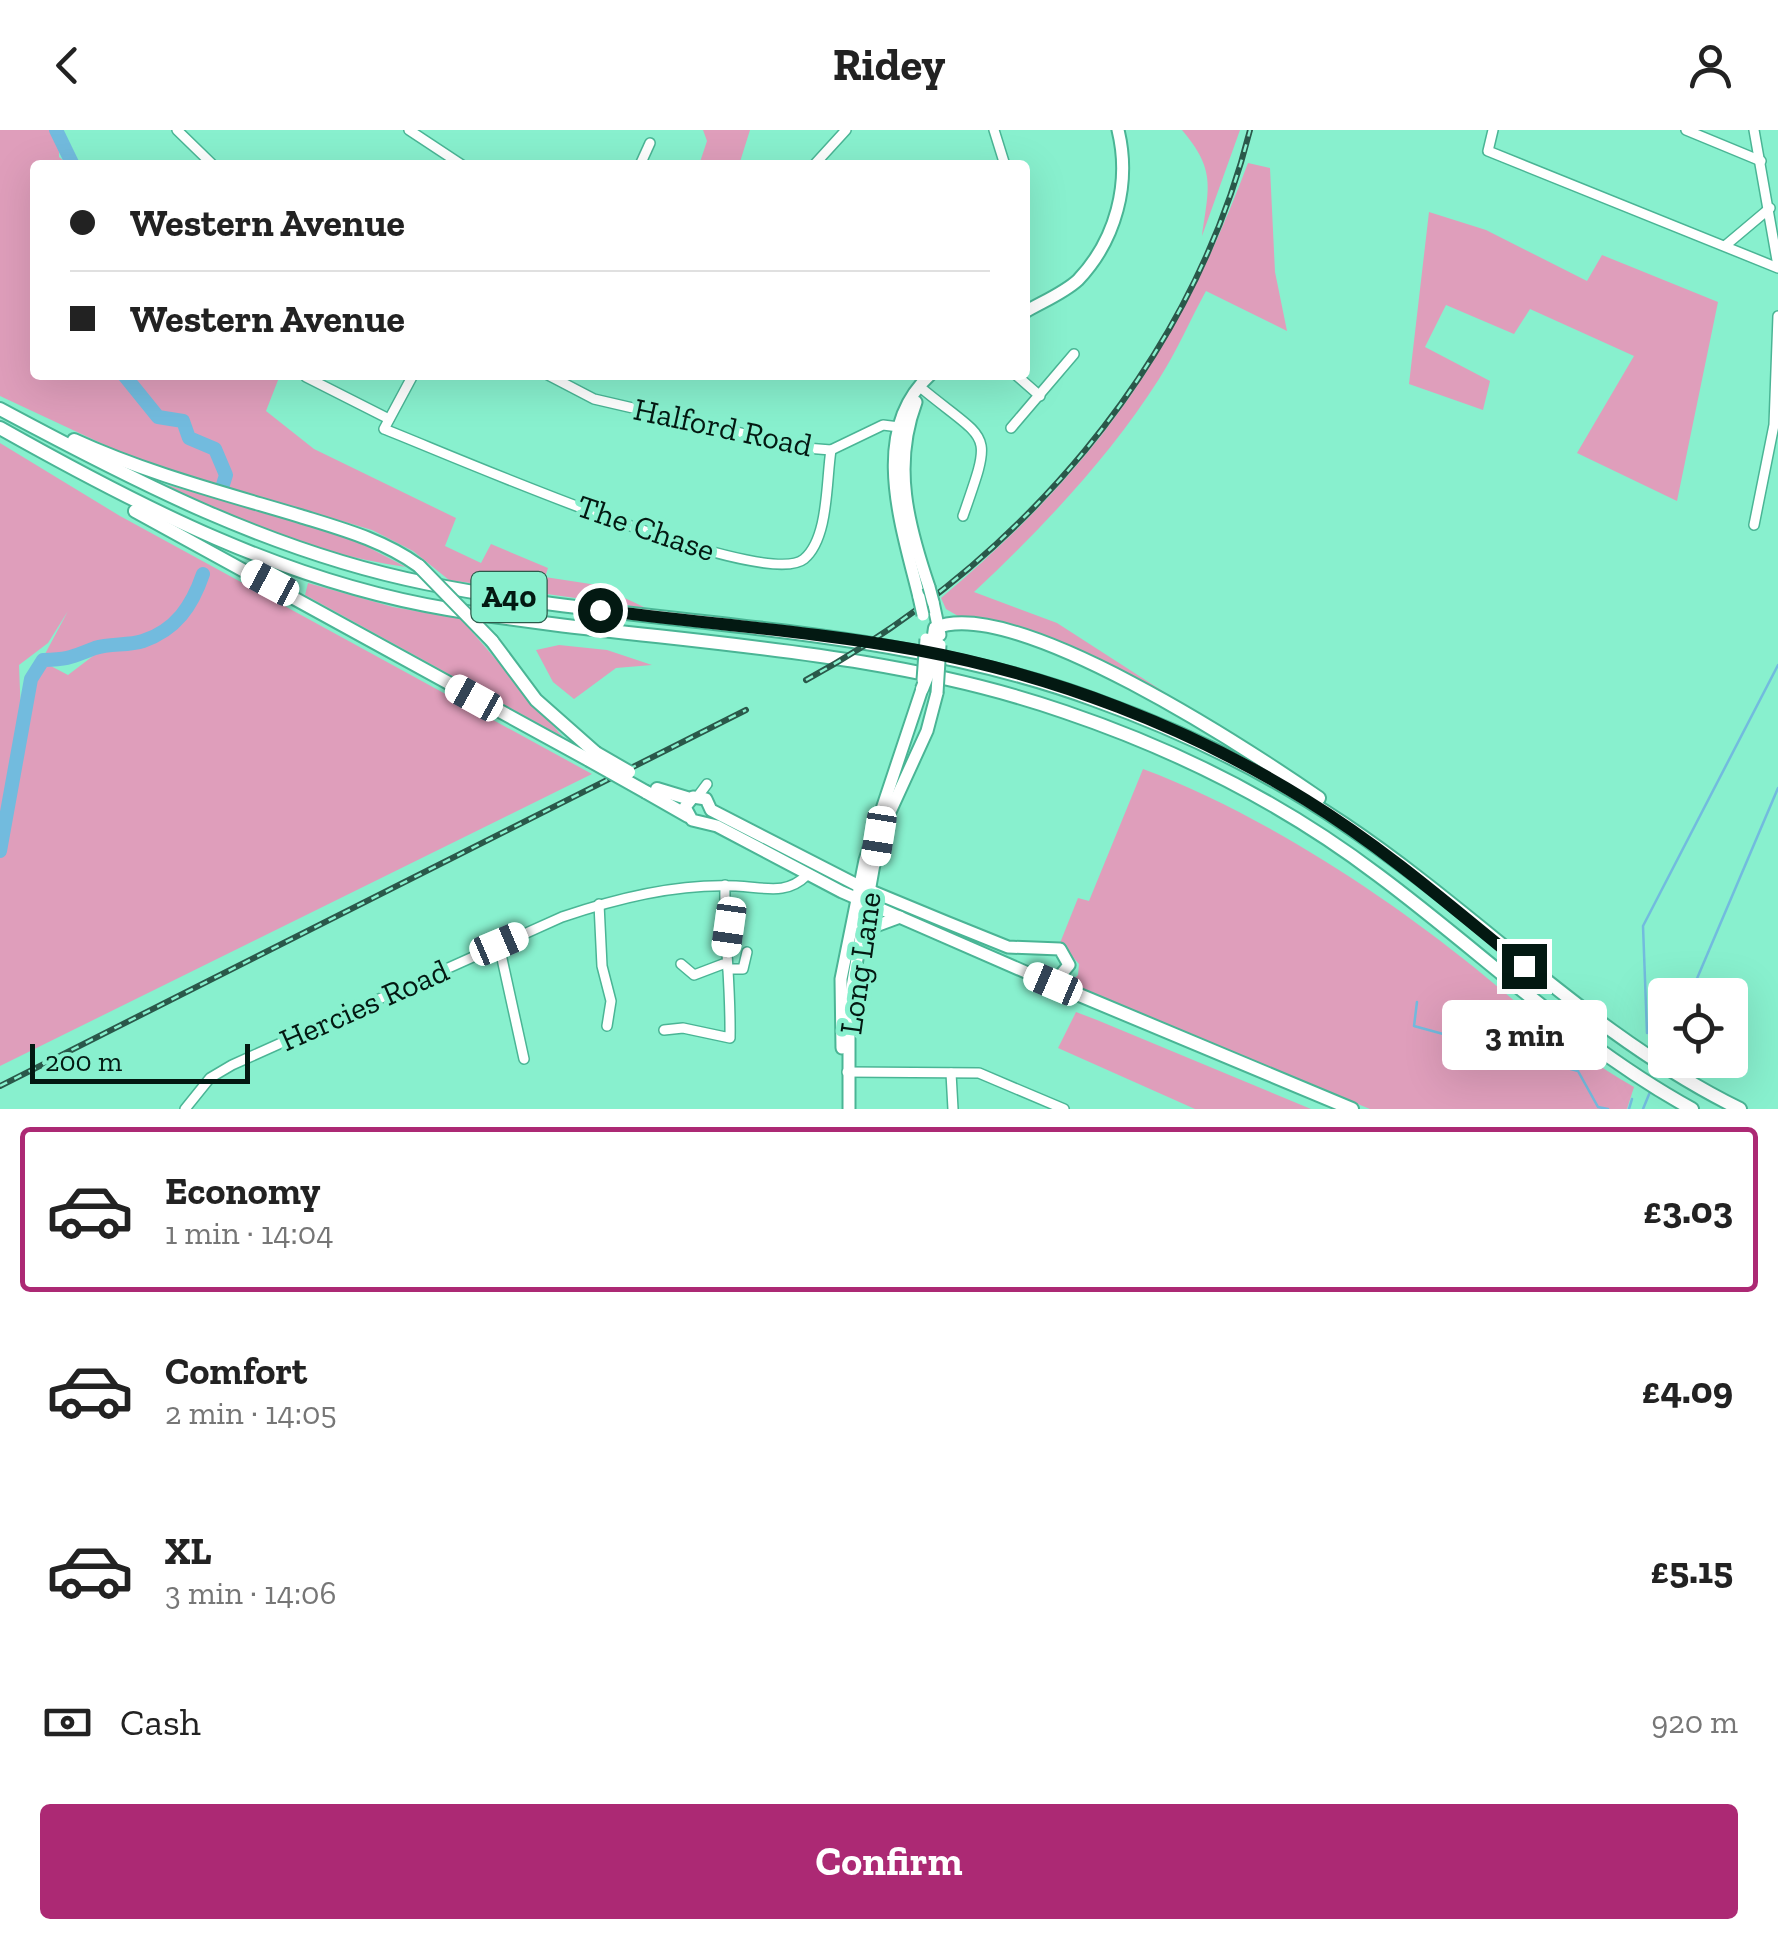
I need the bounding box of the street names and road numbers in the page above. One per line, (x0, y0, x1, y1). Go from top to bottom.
street label: Halford Road (630, 390, 816, 465)
street label: The Chase (572, 487, 720, 569)
road number: A40 (472, 572, 546, 622)
street label: Long Lane (831, 889, 889, 1037)
street label: Hercies Road (274, 951, 455, 1059)

